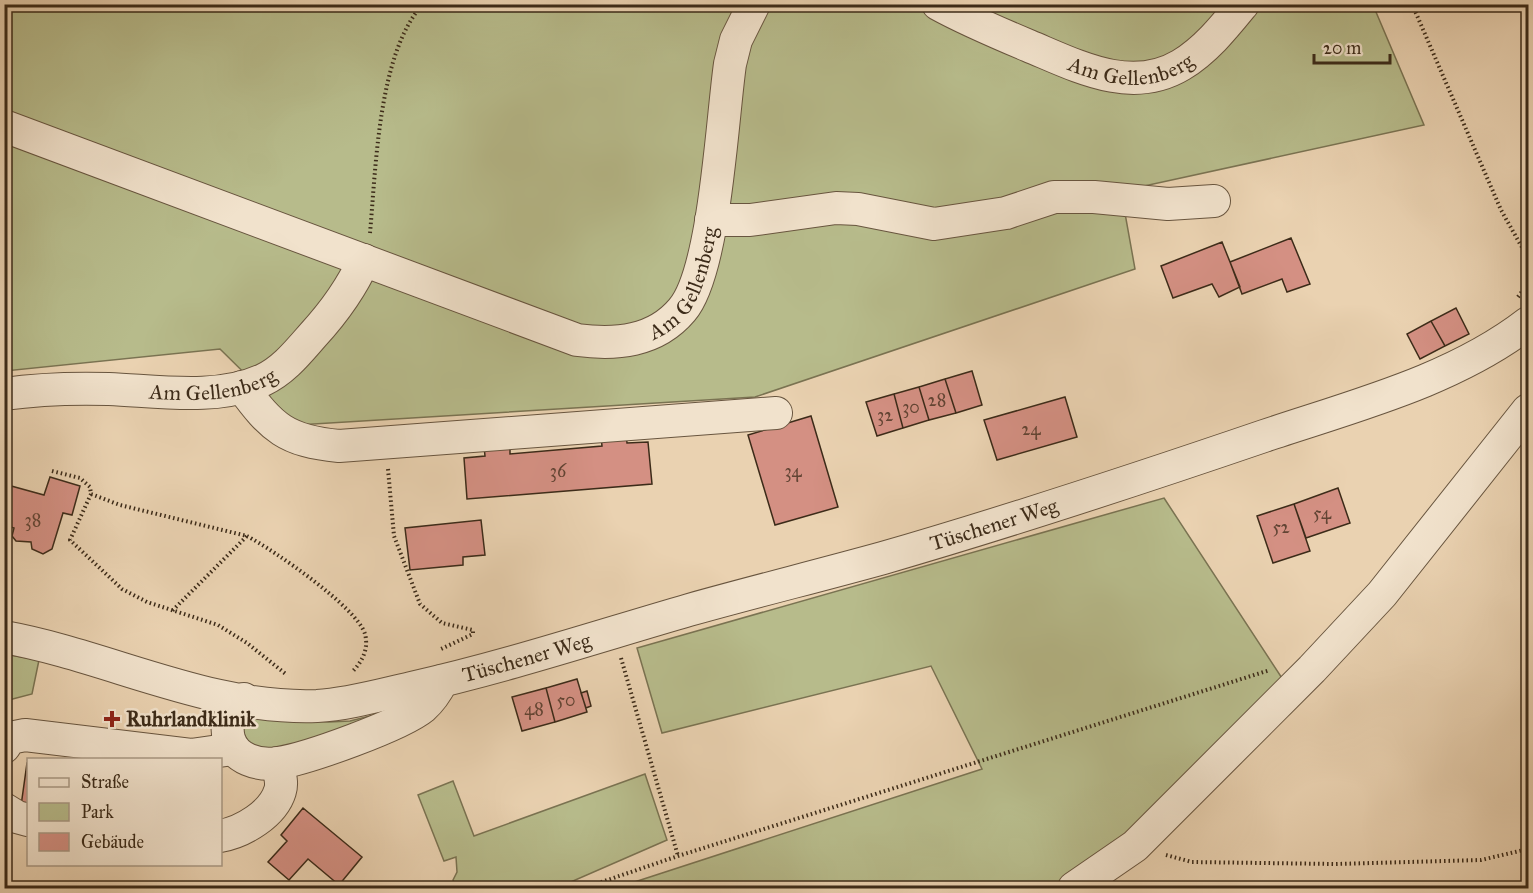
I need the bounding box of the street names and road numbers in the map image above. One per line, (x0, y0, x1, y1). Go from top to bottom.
street label: Am Gellenberg (1064, 47, 1199, 91)
street label: Am Gellenberg (643, 225, 723, 346)
street label: Am Gellenberg (148, 362, 281, 406)
street label: Tüschener Weg (927, 492, 1061, 557)
street label: Tüschener Weg (459, 627, 594, 688)

